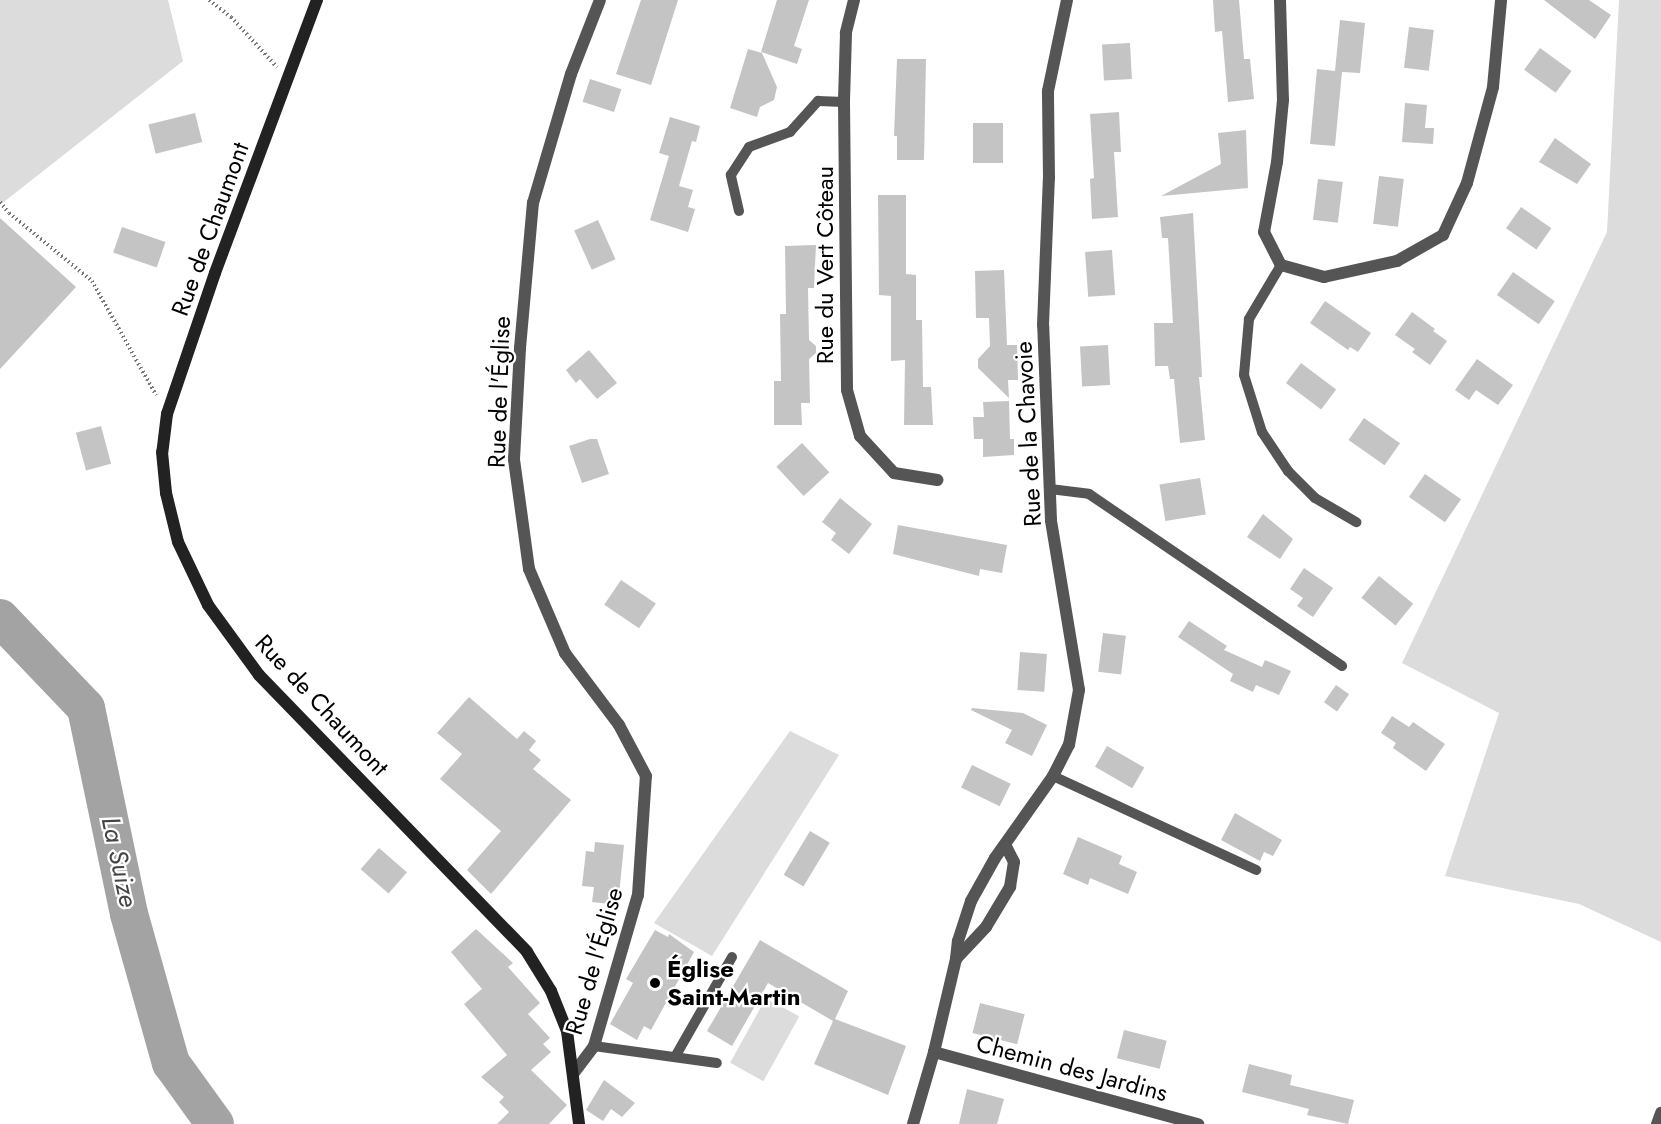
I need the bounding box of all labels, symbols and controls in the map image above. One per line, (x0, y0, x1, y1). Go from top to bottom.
street label: Rue de Chaumont (165, 138, 255, 320)
street label: Rue du Vert Côteau (811, 166, 839, 364)
street label: Rue de l'Église (482, 316, 516, 468)
street label: Rue de la Chavoie (1009, 341, 1047, 527)
street label: Rue de Chaumont (249, 629, 395, 781)
water label: La Suize (94, 814, 144, 910)
street label: Rue de l'Église (559, 884, 629, 1038)
place label: Église Saint-Martin (667, 955, 801, 1011)
marker: Église Saint-Martin (648, 976, 662, 990)
street label: Chemin des Jardins (973, 1029, 1171, 1107)

